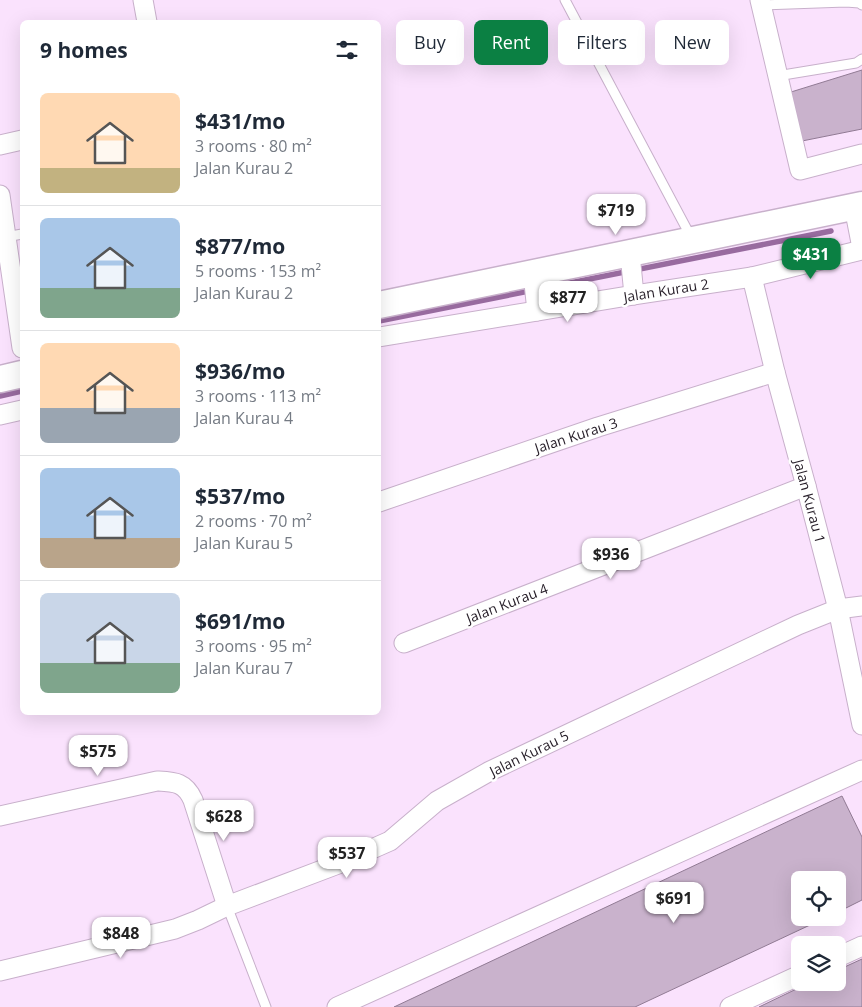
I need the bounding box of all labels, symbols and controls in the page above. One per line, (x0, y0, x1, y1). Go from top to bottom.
chip: Buy (396, 20, 464, 65)
chip: Rent (474, 20, 548, 65)
chip: Filters (558, 20, 645, 65)
chip: New (655, 20, 729, 65)
text: 9 homes (40, 36, 128, 64)
icon: filters (333, 36, 361, 64)
text: $431/mo (195, 107, 285, 135)
icon: home (80, 113, 140, 173)
text: 3 rooms · 80 m² (195, 135, 312, 157)
text: Jalan Kurau 2 (195, 157, 293, 179)
pin: $719 (586, 194, 646, 236)
text: $719 (598, 199, 634, 221)
text: $877/mo (195, 232, 285, 260)
icon: home (80, 238, 140, 298)
pin: $431 (781, 238, 841, 280)
text: $431 (793, 243, 829, 265)
text: 5 rooms · 153 m² (195, 260, 321, 282)
street label: Jalan Kurau 2 (620, 274, 710, 306)
pin: $877 (538, 280, 598, 323)
text: Jalan Kurau 2 (195, 282, 293, 304)
text: $877 (550, 286, 586, 308)
text: $936/mo (195, 357, 285, 385)
icon: home (80, 363, 140, 423)
text: 3 rooms · 113 m² (195, 385, 321, 407)
text: Jalan Kurau 4 (195, 407, 293, 429)
street label: Jalan Kurau 3 (530, 413, 620, 458)
street label: Jalan Kurau 1 (789, 455, 830, 545)
text: $537/mo (195, 482, 285, 510)
icon: home (80, 488, 140, 548)
text: 2 rooms · 70 m² (195, 510, 312, 532)
text: Jalan Kurau 5 (195, 532, 293, 554)
pin: $936 (581, 538, 641, 580)
text: $936 (593, 543, 629, 565)
street label: Jalan Kurau 4 (462, 579, 551, 628)
text: $691/mo (195, 607, 285, 635)
icon: home (80, 613, 140, 673)
text: 3 rooms · 95 m² (195, 635, 312, 657)
text: Jalan Kurau 7 (195, 657, 293, 679)
street label: Jalan Kurau 5 (484, 726, 572, 781)
pin: $575 (68, 734, 128, 777)
text: $575 (80, 740, 116, 762)
pin: $628 (194, 800, 254, 842)
text: $628 (206, 805, 242, 827)
pin: $537 (317, 836, 377, 879)
text: $537 (329, 842, 365, 864)
map controls (791, 871, 846, 991)
button: locate (791, 871, 846, 926)
pin: $691 (644, 882, 704, 924)
text: $691 (656, 887, 692, 909)
pin: $848 (91, 916, 151, 959)
text: $848 (103, 922, 139, 944)
button: layers (791, 936, 846, 991)

